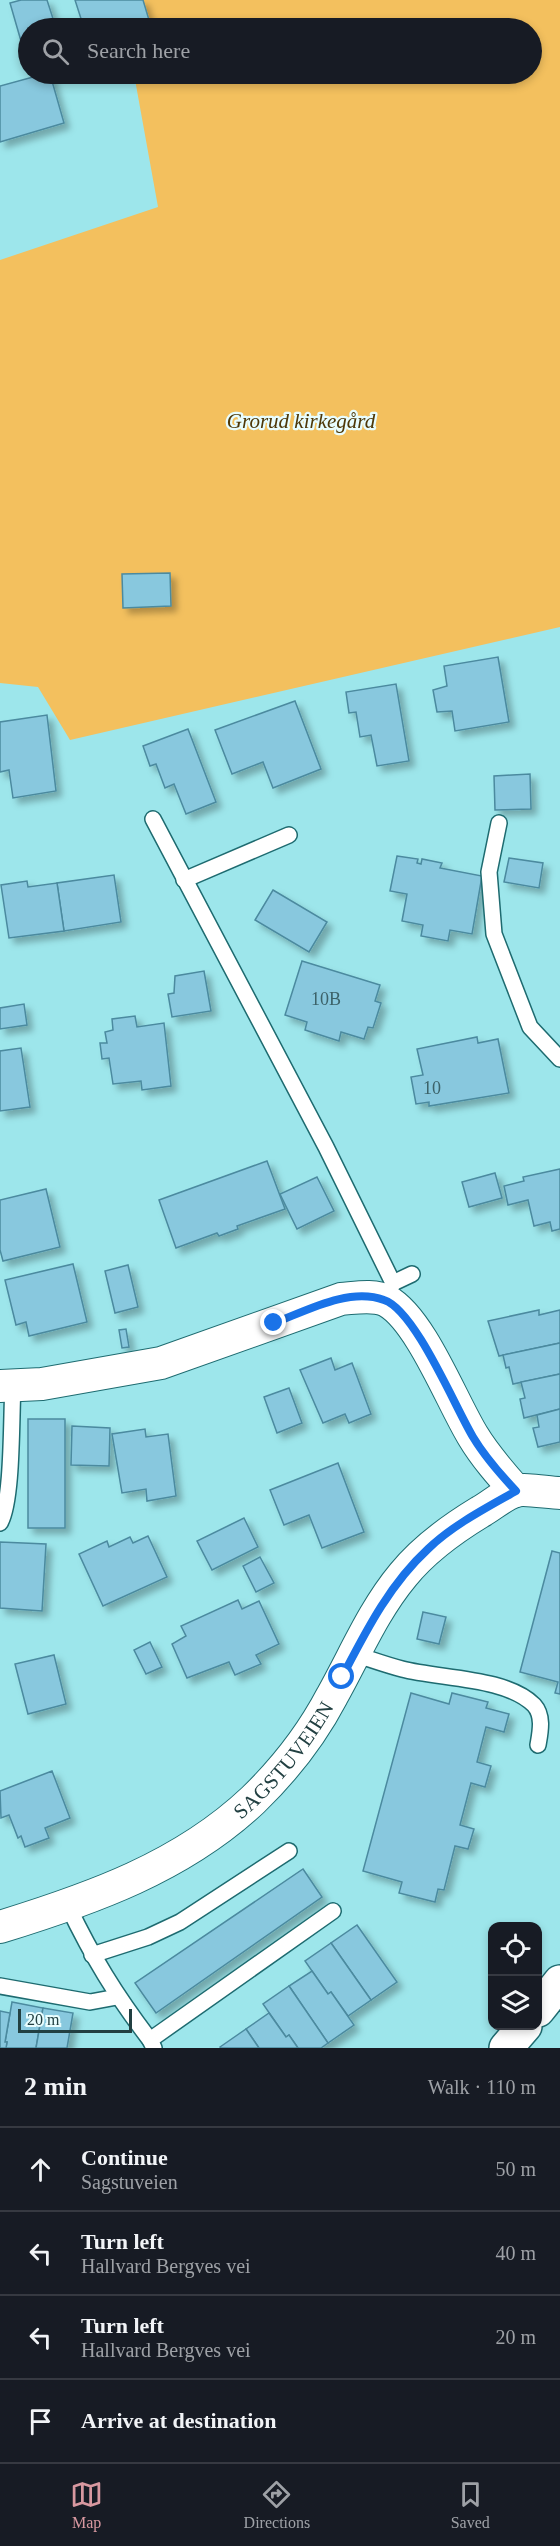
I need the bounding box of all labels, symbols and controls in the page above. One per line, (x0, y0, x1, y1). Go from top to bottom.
search box (18, 18, 542, 84)
icon: search (39, 35, 72, 68)
text: Search here (87, 38, 190, 63)
park label: Grorud kirkegård (227, 409, 376, 433)
house number: 10B (311, 989, 341, 1009)
house number: 10 (423, 1078, 441, 1098)
route end (260, 1309, 286, 1335)
route start (328, 1663, 354, 1689)
street label: SAGSTUVEIEN (229, 1697, 338, 1824)
map controls (488, 1922, 542, 2030)
button: locate (488, 1922, 542, 1976)
button: layers (488, 1976, 542, 2030)
scale bar (18, 2006, 132, 2034)
text: 20 m (27, 2011, 59, 2028)
text: 2 min (24, 2072, 87, 2101)
text: Walk · 110 m (428, 2076, 536, 2098)
text: Continue (81, 2145, 168, 2170)
icon: ahead (24, 2153, 57, 2186)
text: 50 m (495, 2158, 536, 2180)
text: Sagstuveien (81, 2171, 178, 2193)
text: Turn left (81, 2229, 164, 2254)
icon: left (24, 2237, 57, 2270)
text: 40 m (495, 2242, 536, 2264)
text: Hallvard Bergves vei (81, 2255, 251, 2277)
text: Turn left (81, 2313, 164, 2338)
icon: left (24, 2321, 57, 2354)
text: 20 m (495, 2326, 536, 2348)
text: Hallvard Bergves vei (81, 2339, 251, 2361)
icon: arrive (24, 2405, 57, 2438)
text: Arrive at destination (81, 2408, 277, 2433)
tab: Map (70, 2478, 103, 2532)
tab: Directions (244, 2478, 310, 2532)
tab: Saved (451, 2478, 490, 2532)

